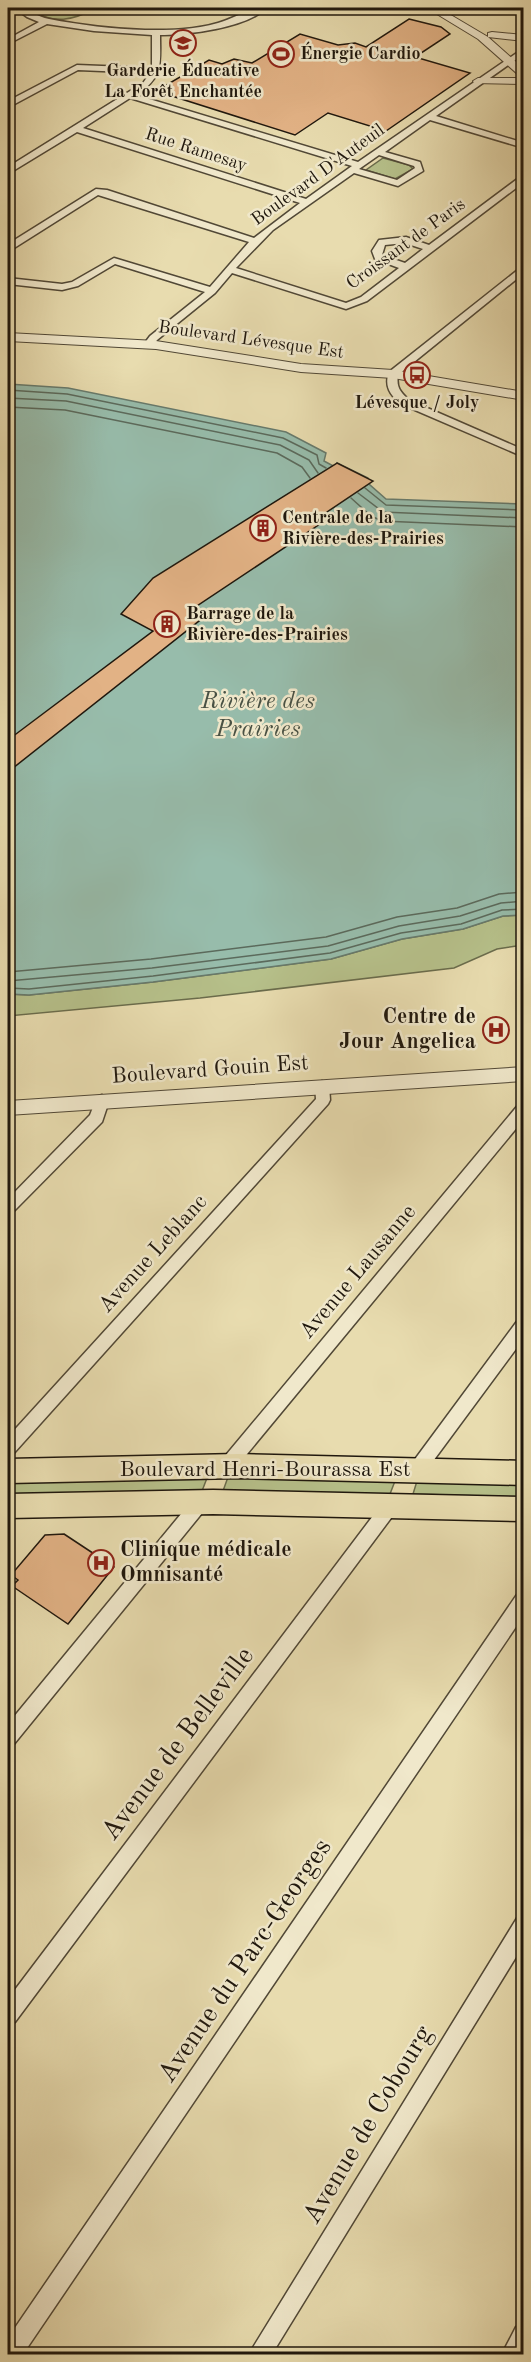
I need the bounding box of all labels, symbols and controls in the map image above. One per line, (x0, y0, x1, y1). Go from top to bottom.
school or university icon: Garderie Éducative La Forêt Enchantée (168, 28, 198, 58)
sports icon: Énergie Cardio (266, 39, 296, 69)
place label: Énergie Cardio (300, 41, 421, 63)
place label: Garderie Éducative La Forêt Enchantée (104, 58, 262, 101)
street label: Boulevard D'Auteuil (248, 121, 388, 229)
street label: Rue Ramesay (143, 125, 250, 175)
street label: Croissant de Paris (343, 195, 469, 293)
street label: Boulevard Lévesque Est (157, 318, 345, 362)
bus stop icon: Lévesque / Joly (402, 360, 432, 390)
place label: Lévesque / Joly (354, 394, 480, 412)
place label: Centrale de la Rivière-des-Prairies (282, 509, 444, 548)
building icon: Centrale de la Rivière-des-Prairies (248, 513, 278, 543)
place label: Barrage de la Rivière-des-Prairies (186, 605, 348, 644)
building icon: Barrage de la Rivière-des-Prairies (152, 609, 182, 639)
water label: Rivière des Prairies (200, 690, 315, 742)
place label: Centre de Jour Angelica (339, 1006, 476, 1053)
hospital icon: Centre de Jour Angelica (481, 1015, 511, 1045)
street label: Boulevard Gouin Est (111, 1052, 309, 1088)
street label: Avenue Leblanc (94, 1191, 212, 1317)
street label: Avenue Lausanne (296, 1201, 420, 1343)
street label: Boulevard Henri-Bourassa Est (119, 1459, 411, 1481)
place label: Clinique médicale Omnisanté (120, 1539, 292, 1586)
hospital icon: Clinique médicale Omnisanté (86, 1548, 116, 1578)
street label: Avenue de Belleville (97, 1642, 259, 1846)
street label: Avenue du Parc-Georges (153, 1834, 337, 2088)
street label: Avenue de Cobourg (298, 2021, 438, 2229)

